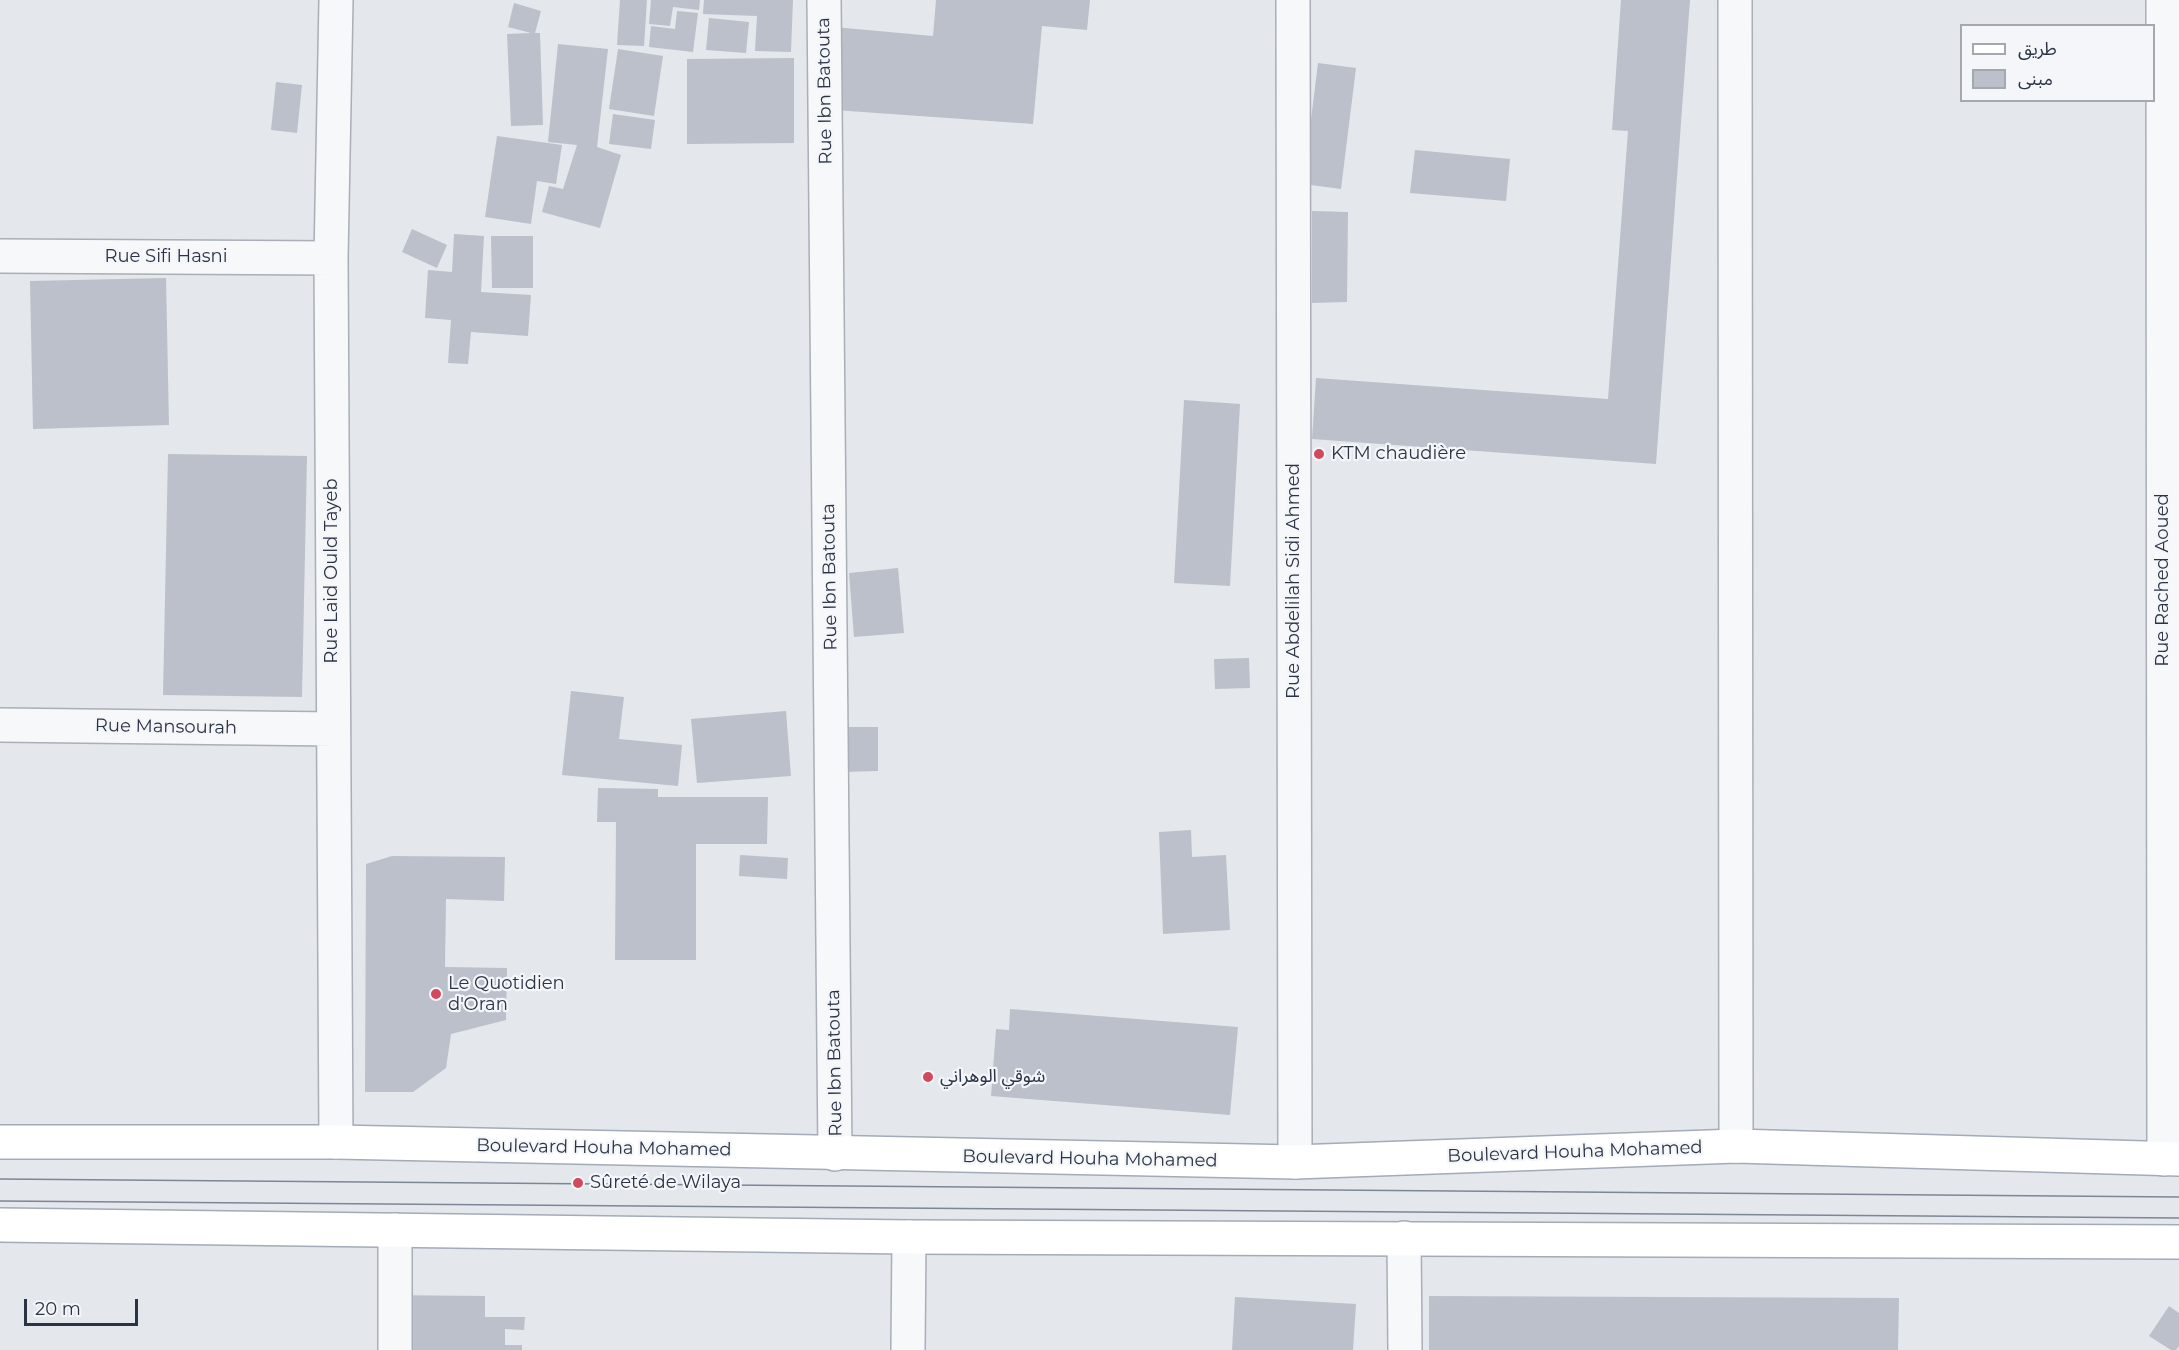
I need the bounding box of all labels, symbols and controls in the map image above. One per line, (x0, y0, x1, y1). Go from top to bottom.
street label: Rue Ibn Batouta (813, 17, 837, 165)
legend (1960, 24, 2155, 102)
text: طريق (2018, 38, 2057, 60)
text: مبنى (2018, 68, 2053, 90)
street label: Rue Sifi Hasni (104, 246, 228, 268)
place label: KTM chaudière (1331, 443, 1466, 465)
marker: KTM chaudière (1312, 447, 1326, 461)
street label: Rue Abdelilah Sidi Ahmed (1283, 463, 1305, 699)
street label: Rue Laid Ould Tayeb (321, 478, 343, 664)
street label: Rue Rached Aoued (2152, 493, 2174, 667)
street label: Rue Ibn Batouta (818, 503, 842, 651)
street label: Rue Mansourah (95, 715, 237, 739)
place label: Le Quotidien d'Oran (448, 973, 565, 1016)
marker: Le Quotidien d'Oran (429, 987, 443, 1001)
street label: Rue Ibn Batouta (823, 989, 847, 1137)
place label: شوقي الوهراني (940, 1066, 1045, 1088)
marker: شوقي الوهراني (921, 1070, 935, 1084)
street label: Boulevard Houha Mohamed (476, 1135, 732, 1161)
street label: Boulevard Houha Mohamed (1447, 1137, 1703, 1167)
street label: Boulevard Houha Mohamed (962, 1146, 1218, 1172)
place label: Sûreté de Wilaya (590, 1172, 741, 1194)
marker: Sûreté de Wilaya (571, 1176, 585, 1190)
scale bar (27, 1287, 141, 1325)
text: 20 m (35, 1298, 81, 1320)

